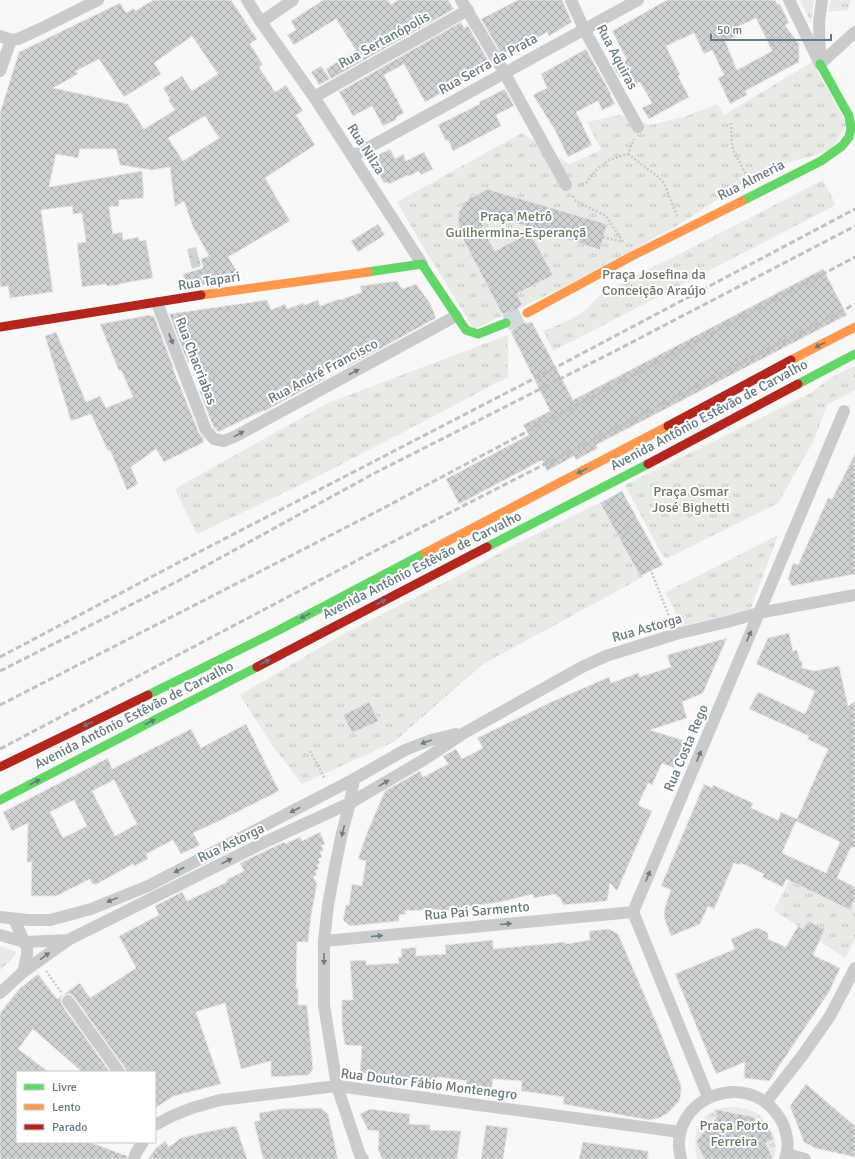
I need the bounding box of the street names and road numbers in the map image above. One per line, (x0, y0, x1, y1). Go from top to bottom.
street label: Rua Sertanópolis (335, 8, 433, 72)
street label: Rua Aquiras (593, 21, 641, 93)
street label: Rua Serra da Prata (436, 30, 540, 98)
street label: Rua Nilza (343, 120, 389, 178)
street label: Rua Almeria (715, 156, 787, 204)
street label: Rua Tapari (177, 268, 241, 294)
street label: Rua Chacriabas (171, 315, 221, 407)
street label: Rua André Francisco (265, 335, 381, 407)
street label: Avenida Antônio Estêvão de Carvalho (607, 356, 811, 474)
street label: Avenida Antônio Estêvão de Carvalho (320, 507, 524, 623)
street label: Rua Astorga (610, 610, 684, 646)
street label: Avenida Antônio Estêvão de Carvalho (32, 657, 236, 773)
street label: Rua Costa Rego (660, 702, 712, 794)
street label: Rua Astorga (195, 820, 267, 866)
street label: Rua Pai Sarmento (424, 898, 530, 924)
street label: Rua Doutor Fábio Montenegro (340, 1065, 518, 1103)

